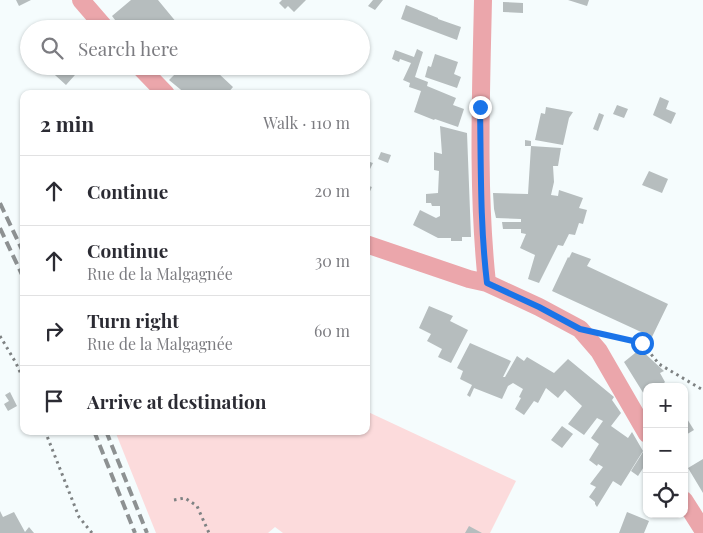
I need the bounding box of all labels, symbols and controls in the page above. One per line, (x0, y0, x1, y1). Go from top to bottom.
search box (20, 20, 370, 75)
icon: search (38, 34, 66, 62)
text: Search here (78, 35, 178, 61)
route end (469, 96, 492, 119)
text: 2 min (40, 109, 94, 137)
text: Walk · 110 m (263, 112, 350, 133)
icon: ahead (40, 177, 68, 205)
text: Continue (87, 178, 168, 204)
text: 20 m (315, 180, 350, 201)
text: Continue (87, 237, 168, 263)
icon: ahead (40, 247, 68, 275)
text: 30 m (315, 250, 350, 271)
text: Rue de la Malgagnée (87, 263, 233, 284)
text: Turn right (87, 307, 179, 333)
icon: right (40, 317, 68, 345)
text: 60 m (314, 320, 350, 341)
route start (631, 332, 654, 355)
text: Rue de la Malgagnée (87, 333, 233, 354)
map controls (643, 383, 688, 518)
button: + (643, 383, 688, 428)
icon: arrive (40, 387, 68, 415)
text: Arrive at destination (87, 388, 267, 414)
button: − (643, 428, 688, 473)
button: locate (643, 473, 688, 518)

